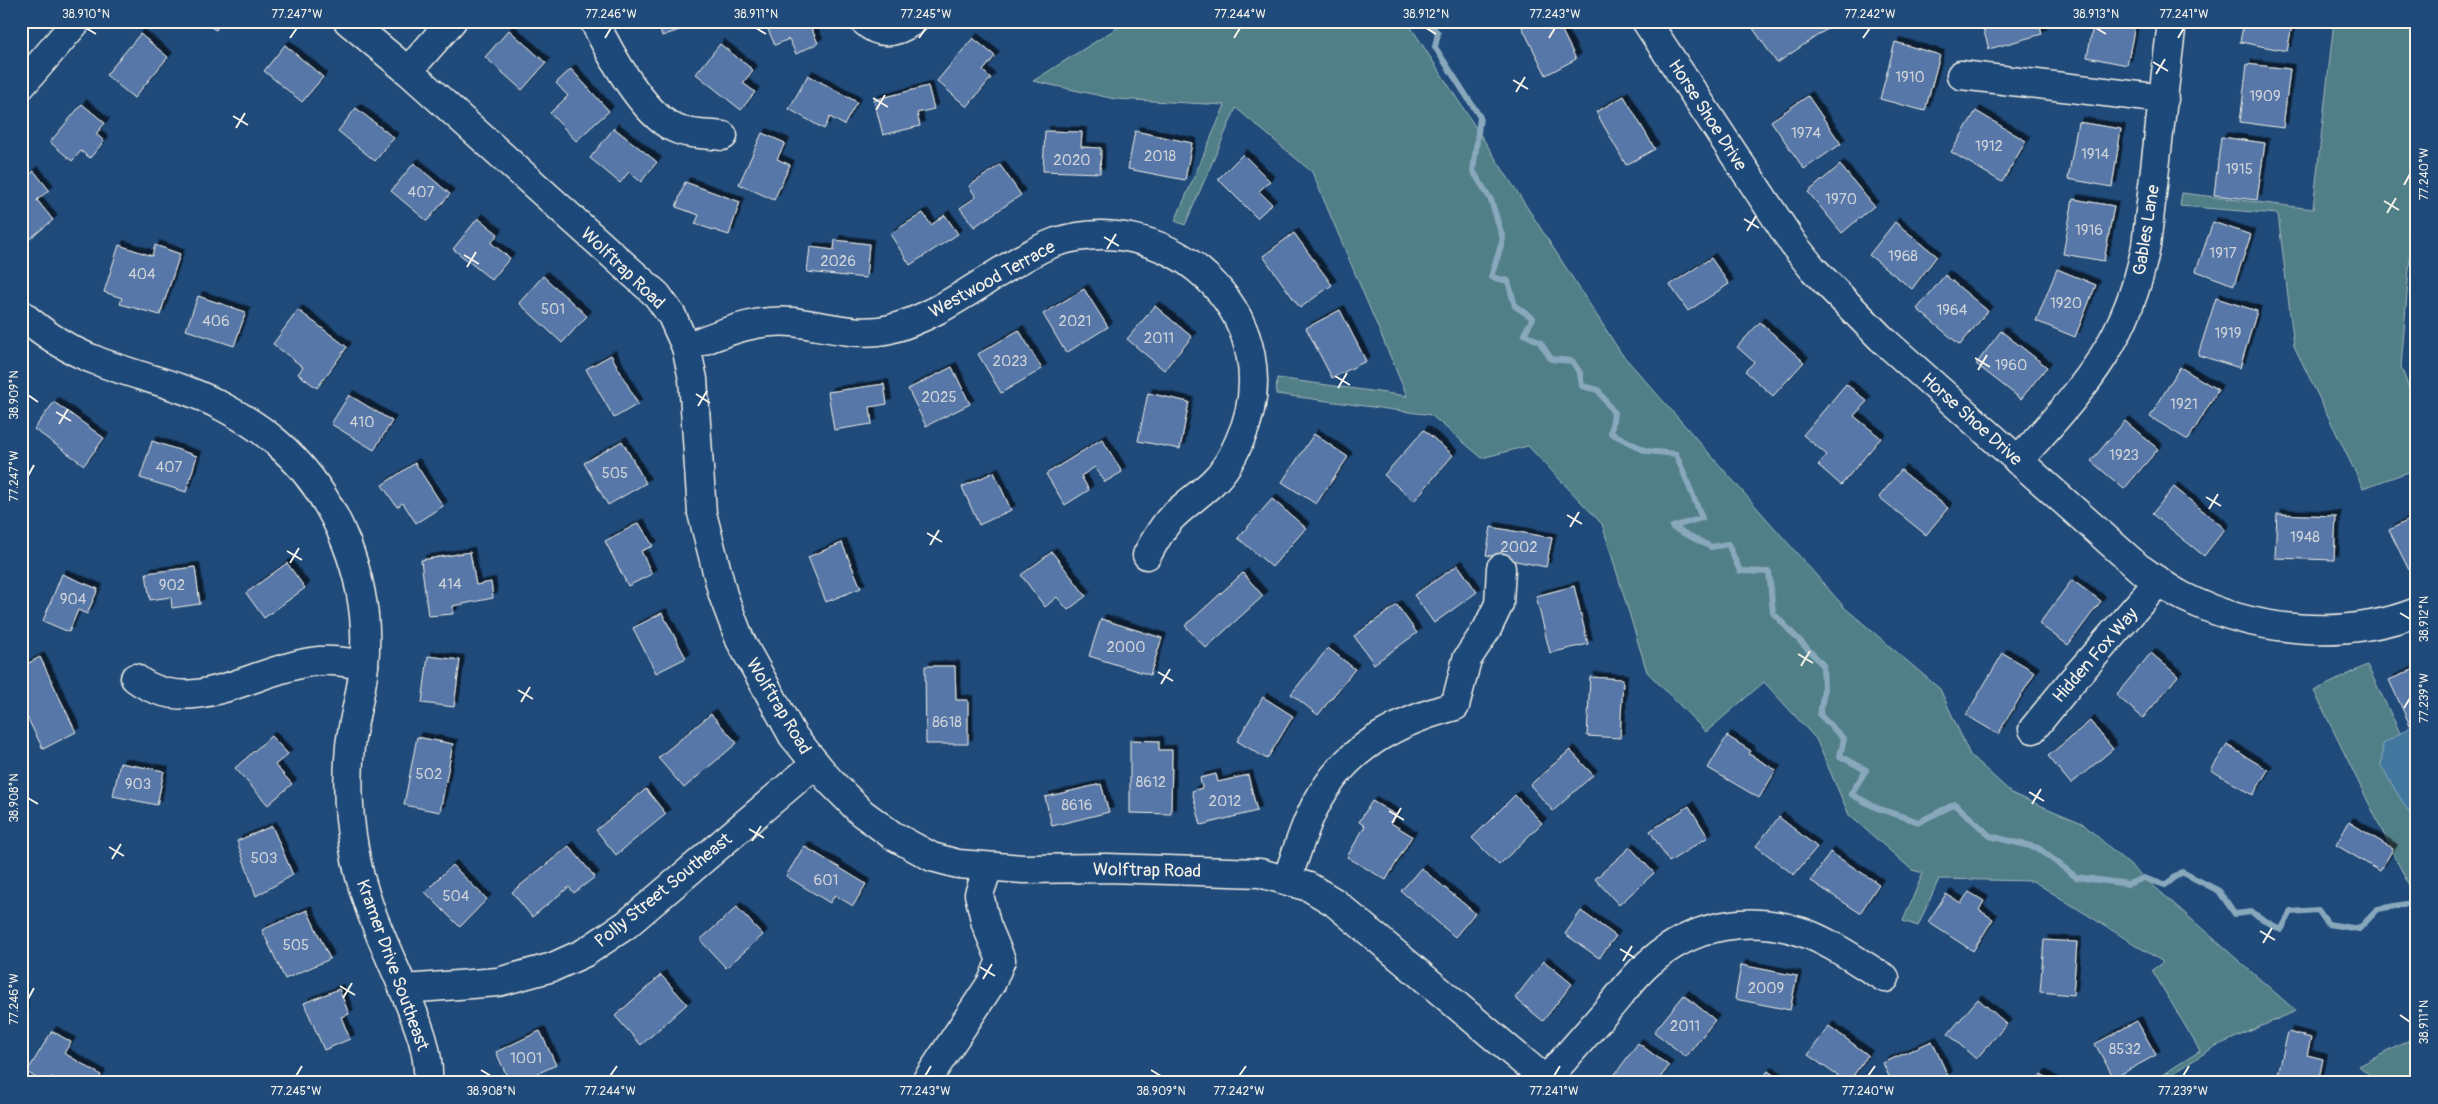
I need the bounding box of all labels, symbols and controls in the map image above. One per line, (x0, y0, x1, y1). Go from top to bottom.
text: 38.910°N (62, 7, 110, 22)
text: 77.247°W (272, 7, 322, 22)
text: 77.246°W (585, 7, 637, 22)
text: 38.911°N (734, 7, 778, 22)
text: 77.245°W (900, 7, 952, 22)
text: 77.244°W (1214, 7, 1266, 22)
text: 38.912°N (1403, 7, 1449, 22)
text: 77.243°W (1529, 7, 1581, 22)
text: 77.242°W (1844, 7, 1896, 22)
text: 38.913°N (2073, 7, 2119, 22)
text: 77.241°W (2159, 7, 2209, 22)
street label: Horse Shoe Drive (1663, 55, 1752, 175)
house number: 1910 (1895, 68, 1925, 87)
house number: 1909 (2249, 87, 2281, 106)
house number: 1974 (1791, 124, 1821, 143)
house number: 1912 (1975, 137, 2003, 156)
house number: 1914 (2081, 145, 2109, 164)
house number: 2018 (1144, 147, 1176, 166)
text: 77.240°W (2417, 148, 2432, 200)
house number: 2020 (1053, 151, 1091, 170)
house number: 1915 (2225, 160, 2253, 179)
house number: 407 (408, 183, 434, 202)
street label: Gables Lane (2128, 183, 2165, 277)
house number: 1970 (1825, 190, 1857, 209)
house number: 1916 (2075, 221, 2103, 240)
street label: Wolftrap Road (576, 222, 670, 314)
street label: Westwood Terrace (925, 235, 1059, 324)
house number: 1917 (2209, 244, 2237, 263)
house number: 1968 (1888, 247, 1918, 266)
house number: 2026 (820, 252, 856, 271)
house number: 404 (128, 265, 156, 284)
house number: 1920 (2050, 294, 2082, 313)
house number: 501 (541, 300, 565, 319)
house number: 1964 (1936, 301, 1968, 320)
house number: 406 (202, 312, 230, 331)
house number: 2021 (1059, 312, 1091, 331)
house number: 1919 (2214, 324, 2242, 343)
house number: 2011 (1144, 329, 1174, 348)
house number: 2023 (993, 352, 1027, 371)
house number: 1960 (1995, 356, 2027, 375)
street label: Horse Shoe Drive (1916, 368, 2027, 471)
text: 38.909°N (7, 370, 22, 420)
house number: 2025 (921, 388, 957, 407)
house number: 1921 (2170, 395, 2198, 414)
house number: 410 (350, 413, 374, 432)
house number: 1923 (2109, 446, 2139, 465)
text: 77.247°W (7, 451, 22, 501)
house number: 407 (156, 458, 182, 477)
house number: 505 (602, 464, 628, 483)
house number: 1948 (2290, 528, 2320, 547)
house number: 2002 (1500, 538, 1538, 557)
house number: 414 (438, 575, 462, 594)
house number: 902 (159, 576, 185, 595)
house number: 904 (60, 590, 87, 609)
text: 38.912°N (2417, 596, 2432, 642)
street label: Hidden Fox Way (2048, 603, 2143, 708)
house number: 2000 (1106, 638, 1146, 657)
street label: Wolftrap Road (741, 654, 816, 759)
text: 77.239°W (2417, 673, 2432, 723)
house number: 8618 (932, 713, 962, 732)
house number: 502 (416, 765, 442, 784)
text: 38.908°N (7, 773, 22, 823)
house number: 8612 (1136, 773, 1166, 792)
house number: 903 (125, 775, 151, 794)
house number: 2012 (1209, 792, 1241, 811)
house number: 8616 (1062, 796, 1092, 815)
street label: Polly Street Southeast (590, 828, 737, 953)
house number: 503 (251, 849, 277, 868)
street label: Wolftrap Road (1093, 858, 1201, 883)
house number: 601 (814, 871, 838, 890)
street label: Kramer Drive Southeast (351, 876, 434, 1055)
house number: 504 (442, 887, 470, 906)
house number: 505 (283, 936, 309, 955)
text: 77.246°W (7, 973, 22, 1025)
house number: 2009 (1748, 979, 1784, 998)
text: 38.911°N (2417, 1000, 2432, 1044)
house number: 2011 (1670, 1017, 1700, 1036)
house number: 8532 (2109, 1040, 2141, 1059)
house number: 1001 (510, 1049, 542, 1068)
text: 77.245°W (270, 1084, 322, 1099)
text: 38.908°N (466, 1084, 516, 1099)
text: 77.244°W (584, 1084, 636, 1099)
text: 77.243°W (899, 1084, 951, 1099)
text: 38.909°N (1136, 1084, 1186, 1099)
text: 77.242°W (1213, 1084, 1265, 1099)
text: 77.241°W (1529, 1084, 1579, 1099)
text: 77.240°W (1842, 1084, 1894, 1099)
text: 77.239°W (2158, 1084, 2208, 1099)

